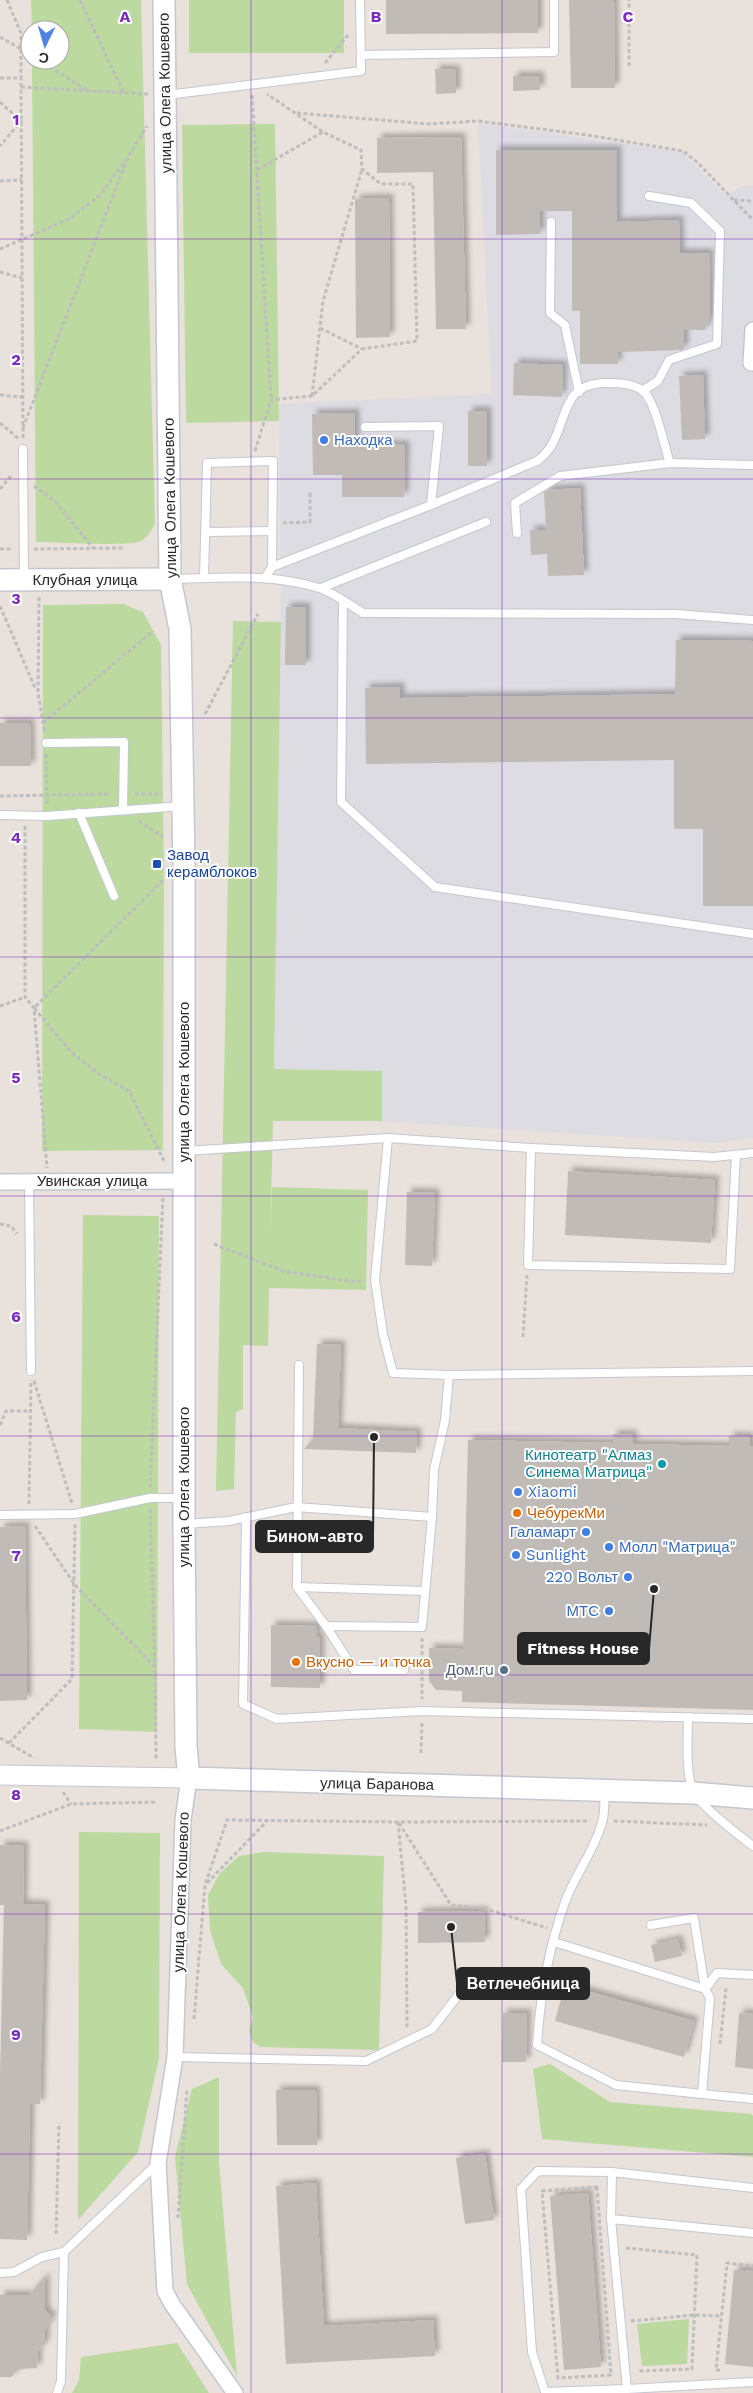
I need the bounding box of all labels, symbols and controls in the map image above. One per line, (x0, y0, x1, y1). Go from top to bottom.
text: A (120, 7, 131, 26)
text: B (371, 7, 382, 26)
text: C (623, 7, 634, 26)
street label: улица Олега Кошевого (155, 13, 175, 173)
north arrow (20, 20, 70, 70)
text: С (38, 50, 50, 66)
text: 1 (13, 110, 19, 129)
text: 2 (11, 350, 21, 369)
street label: улица Олега Кошевого (160, 418, 180, 578)
place label: Находка (334, 431, 393, 449)
marker: Находка (318, 434, 330, 446)
street label: Клубная улица (33, 571, 138, 589)
text: 3 (11, 589, 21, 608)
text: 4 (11, 828, 21, 847)
place label: Завод керамблоков (167, 846, 257, 881)
marker: Завод керамблоков (151, 858, 163, 870)
street label: улица Олега Кошевого (175, 1002, 193, 1162)
text: 5 (11, 1068, 21, 1087)
street label: Увинская улица (37, 1172, 148, 1190)
text: 6 (11, 1307, 21, 1326)
street label: улица Олега Кошевого (175, 1407, 193, 1567)
place label: Кинотеатр "Алмаз Синема Матрица" (525, 1446, 652, 1481)
marker: Кинотеатр "Алмаз Синема Матрица" (656, 1458, 668, 1470)
place label: Xiaomi (528, 1483, 577, 1501)
marker: Xiaomi (512, 1486, 524, 1498)
place label: ЧебурекМи (527, 1504, 605, 1522)
marker: ЧебурекМи (511, 1507, 523, 1519)
callout: Бином-авто (256, 1521, 373, 1552)
place label: Галамарт (510, 1523, 576, 1541)
marker: Галамарт (580, 1526, 592, 1538)
text: Бином-авто (267, 1527, 364, 1546)
place label: Молл "Матрица" (619, 1538, 736, 1556)
marker: Молл "Матрица" (603, 1541, 615, 1553)
text: 7 (11, 1546, 21, 1565)
place label: Sunlight (526, 1546, 587, 1564)
marker: Sunlight (510, 1549, 522, 1561)
place label: 220 Вольт (546, 1568, 618, 1586)
marker: 220 Вольт (622, 1571, 634, 1583)
place label: МТС (567, 1602, 599, 1620)
marker: МТС (603, 1605, 615, 1617)
callout: Fitness House (518, 1633, 649, 1664)
text: Fitness House (527, 1639, 639, 1658)
place label: Вкусно — и точка (306, 1653, 432, 1671)
marker: Вкусно — и точка (290, 1656, 302, 1668)
place label: Дом.ru (446, 1661, 494, 1679)
marker: Дом.ru (498, 1664, 510, 1676)
street label: улица Баранова (320, 1774, 435, 1794)
text: 8 (11, 1785, 21, 1804)
street label: улица Олега Кошевого (169, 1811, 193, 1973)
callout: Ветлечебница (457, 1968, 589, 1999)
text: Ветлечебница (467, 1974, 579, 1993)
text: 9 (11, 2025, 21, 2044)

